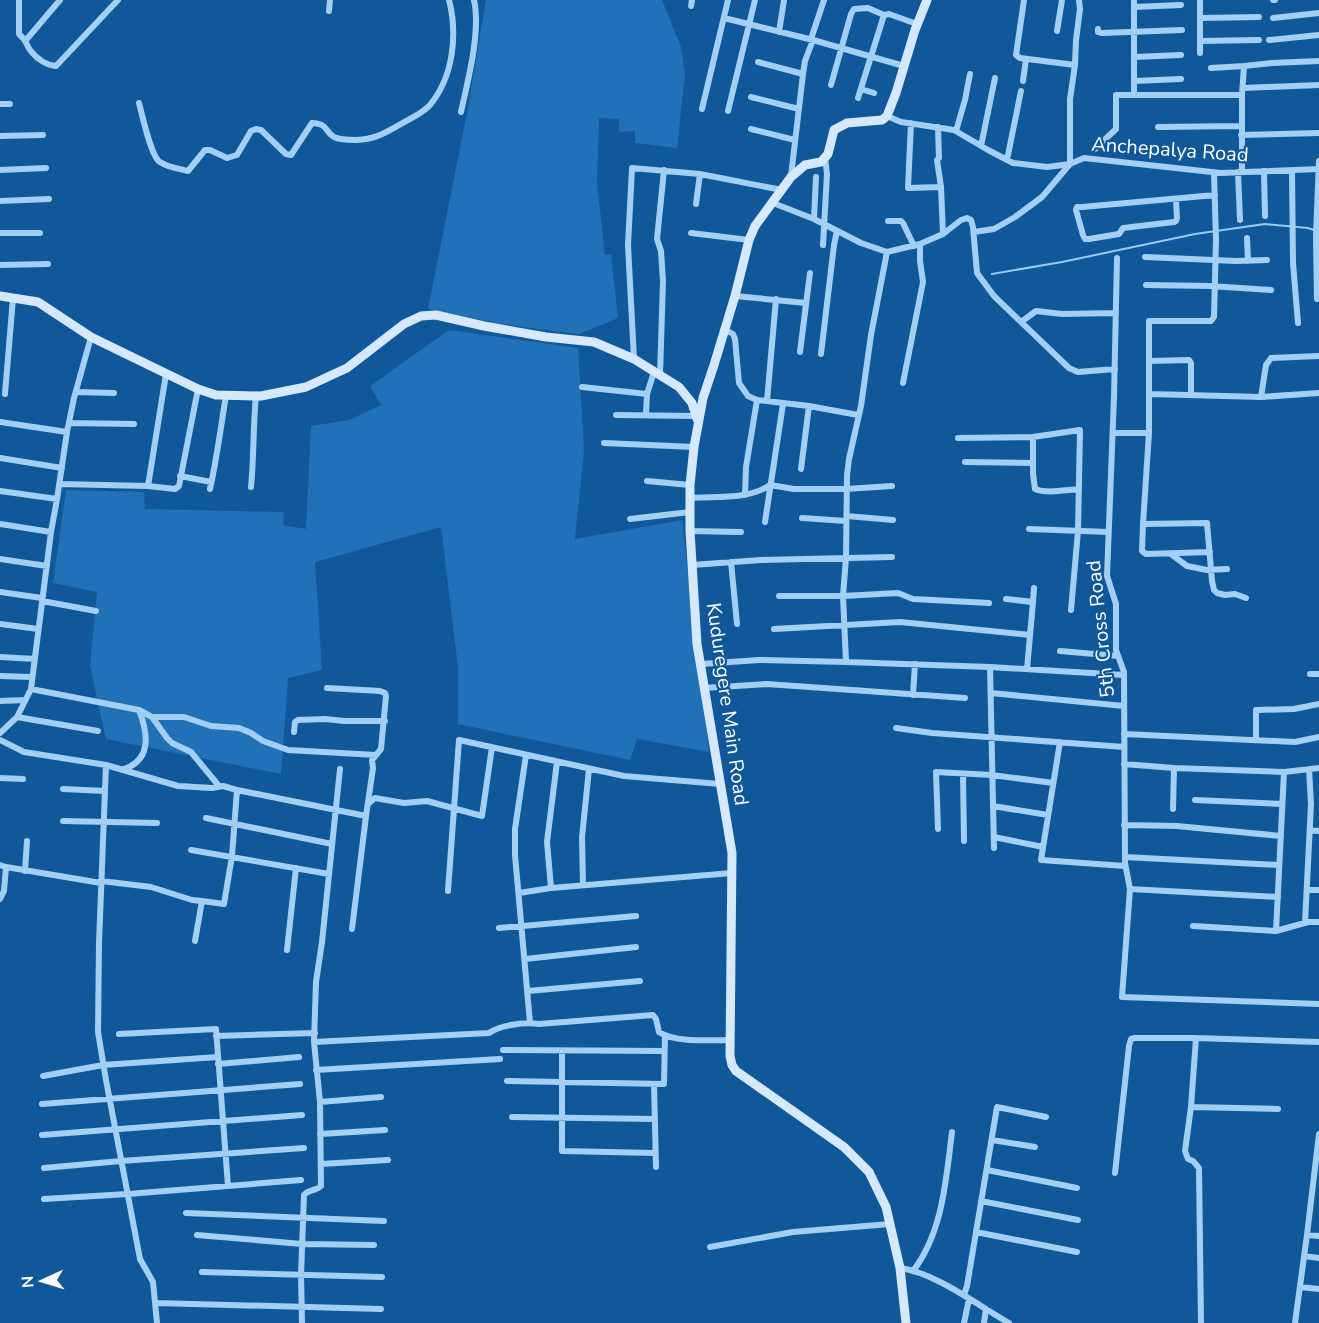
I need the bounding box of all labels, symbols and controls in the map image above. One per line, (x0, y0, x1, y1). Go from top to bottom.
street label: Anchepalya Road (1090, 131, 1249, 168)
street label: 5th Cross Road (1080, 559, 1121, 699)
street label: Kuduregere Main Road (700, 601, 755, 807)
north arrow (12, 1251, 72, 1311)
text: N (17, 1275, 39, 1289)

